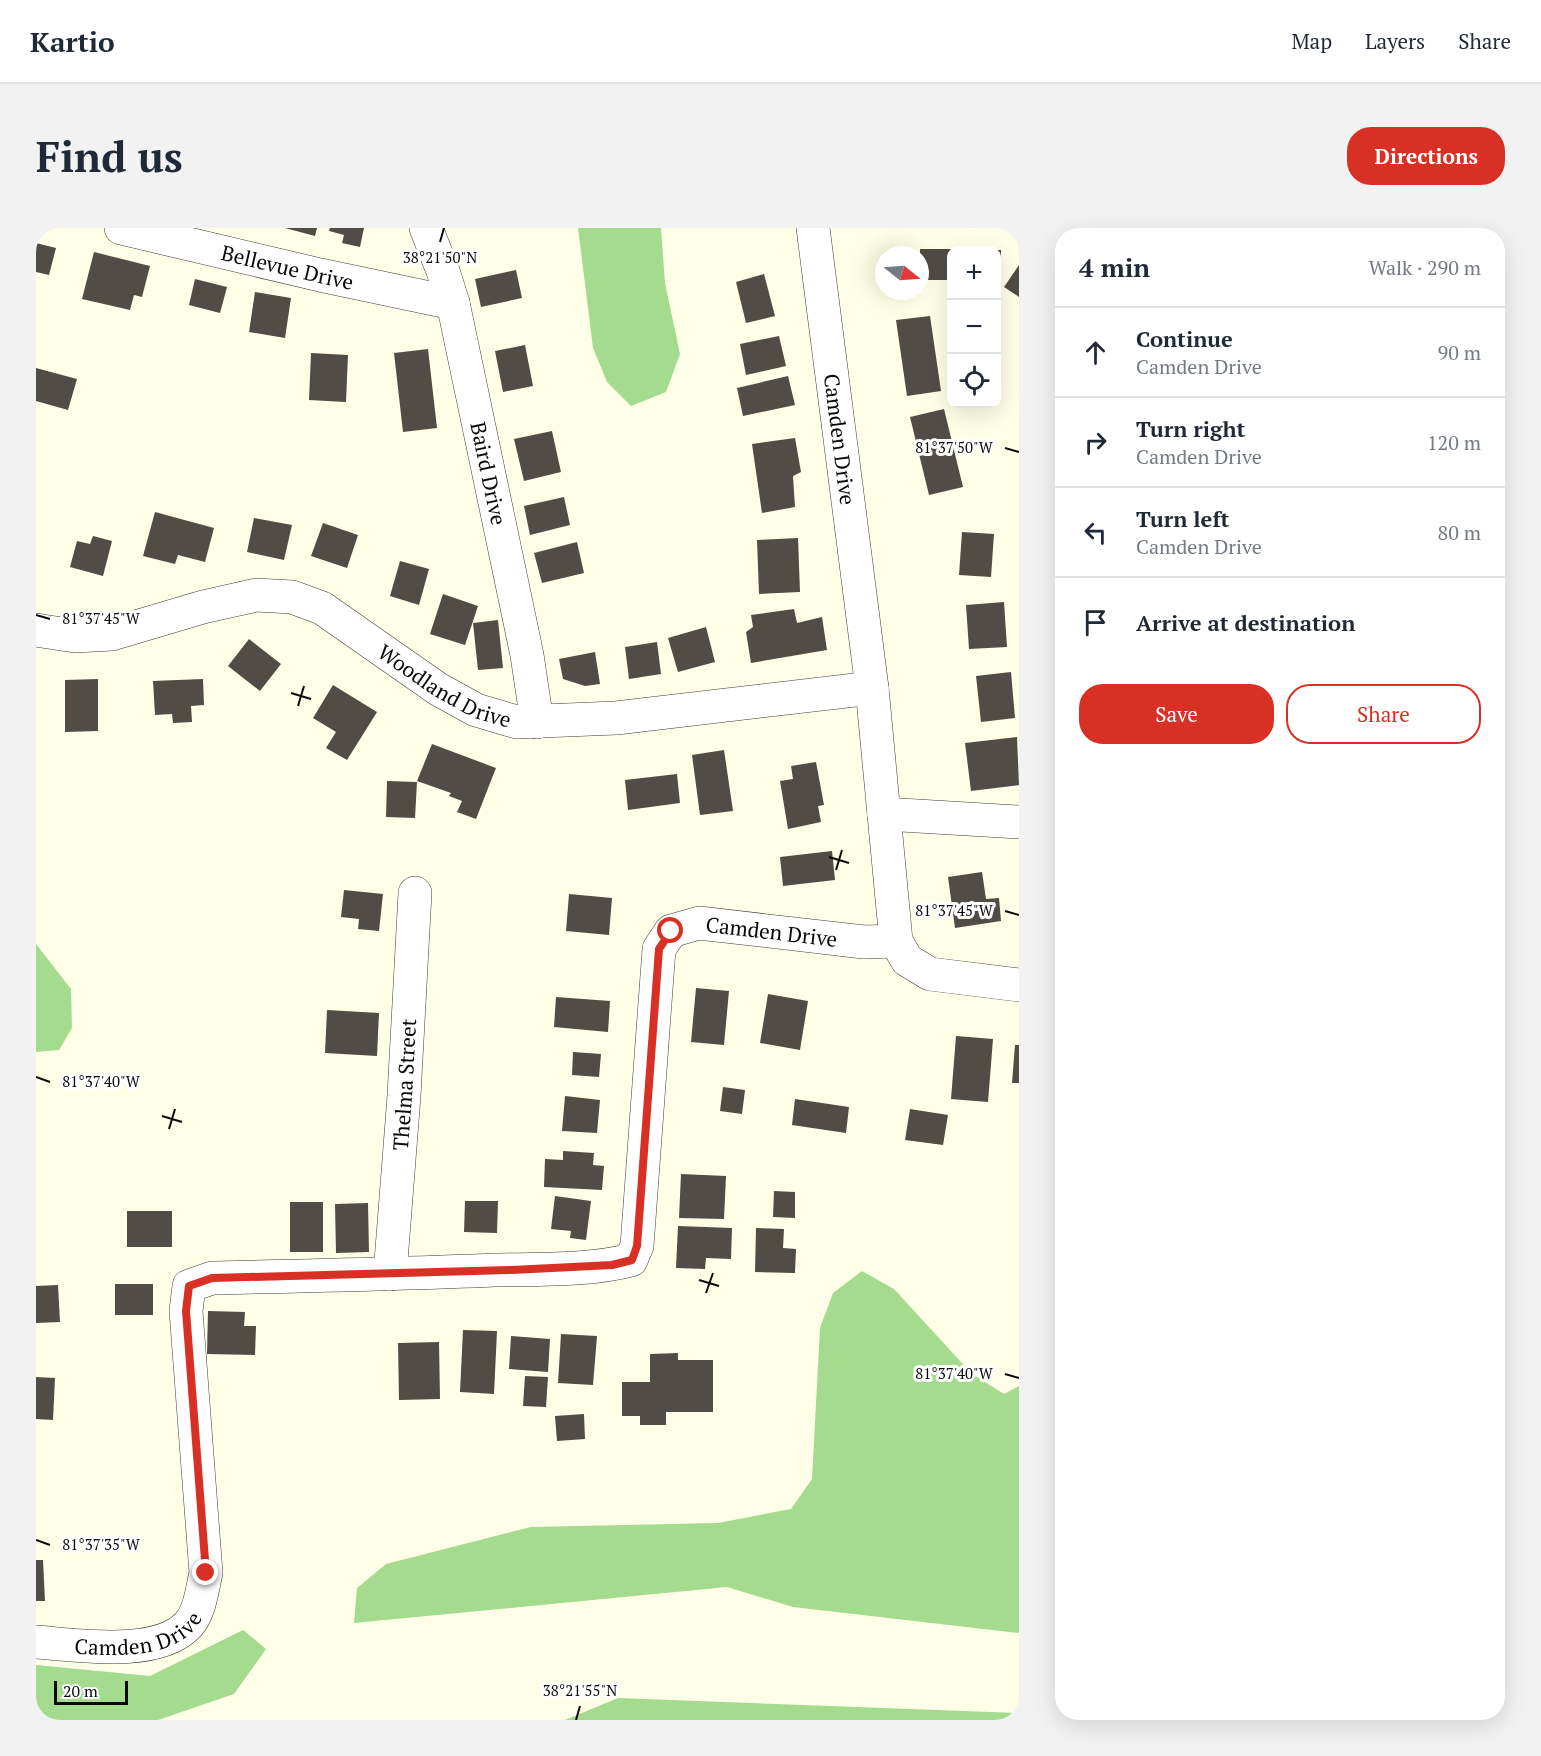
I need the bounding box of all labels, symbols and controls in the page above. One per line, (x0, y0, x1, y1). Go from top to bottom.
text: Kartio (30, 23, 115, 60)
text: Map (1291, 27, 1332, 55)
text: Layers (1365, 27, 1425, 55)
text: Share (1458, 27, 1511, 55)
button: Directions (1347, 127, 1505, 185)
text: Find us (36, 128, 183, 184)
street label: Bellevue Drive (219, 238, 356, 296)
north arrow (875, 246, 929, 300)
map controls (947, 246, 1001, 408)
button: + (947, 246, 1001, 300)
text: 38°21'50"N (403, 247, 477, 267)
text: 4 min (1079, 250, 1150, 284)
text: Walk · 290 m (1369, 254, 1481, 281)
button: − (947, 300, 1001, 354)
text: Continue (1136, 324, 1233, 353)
icon: ahead (1079, 336, 1112, 369)
text: 90 m (1438, 339, 1481, 366)
text: Camden Drive (1136, 353, 1262, 380)
button: locate (947, 354, 1001, 408)
street label: Camden Drive (818, 372, 862, 507)
text: Turn right (1136, 414, 1245, 443)
street label: Baird Drive (464, 419, 513, 528)
icon: right (1079, 426, 1112, 459)
text: 120 m (1427, 429, 1481, 456)
text: 81°37'50"W (915, 437, 994, 457)
text: Camden Drive (1136, 443, 1262, 470)
text: Turn left (1136, 504, 1229, 533)
icon: left (1079, 516, 1112, 549)
text: 80 m (1438, 519, 1481, 546)
text: Camden Drive (1136, 533, 1262, 560)
icon: arrive (1079, 606, 1112, 639)
text: 81°37'45"W (62, 608, 141, 628)
text: Arrive at destination (1136, 608, 1355, 637)
street label: Woodland Drive (373, 637, 515, 734)
button: Save (1079, 684, 1274, 744)
button: Share (1286, 684, 1481, 744)
text: 81°37'45"W (915, 900, 994, 920)
street label: Camden Drive (704, 910, 839, 953)
route start (657, 917, 683, 943)
street label: Thelma Street (386, 1018, 422, 1152)
text: 81°37'40"W (62, 1071, 141, 1091)
text: 81°37'40"W (915, 1363, 994, 1383)
text: 81°37'35"W (62, 1534, 141, 1554)
route end (192, 1559, 218, 1585)
street label: Camden Drive (74, 1607, 208, 1661)
scale bar (54, 1678, 128, 1706)
text: 20 m (63, 1680, 98, 1702)
text: 38°21'55"N (543, 1680, 617, 1700)

